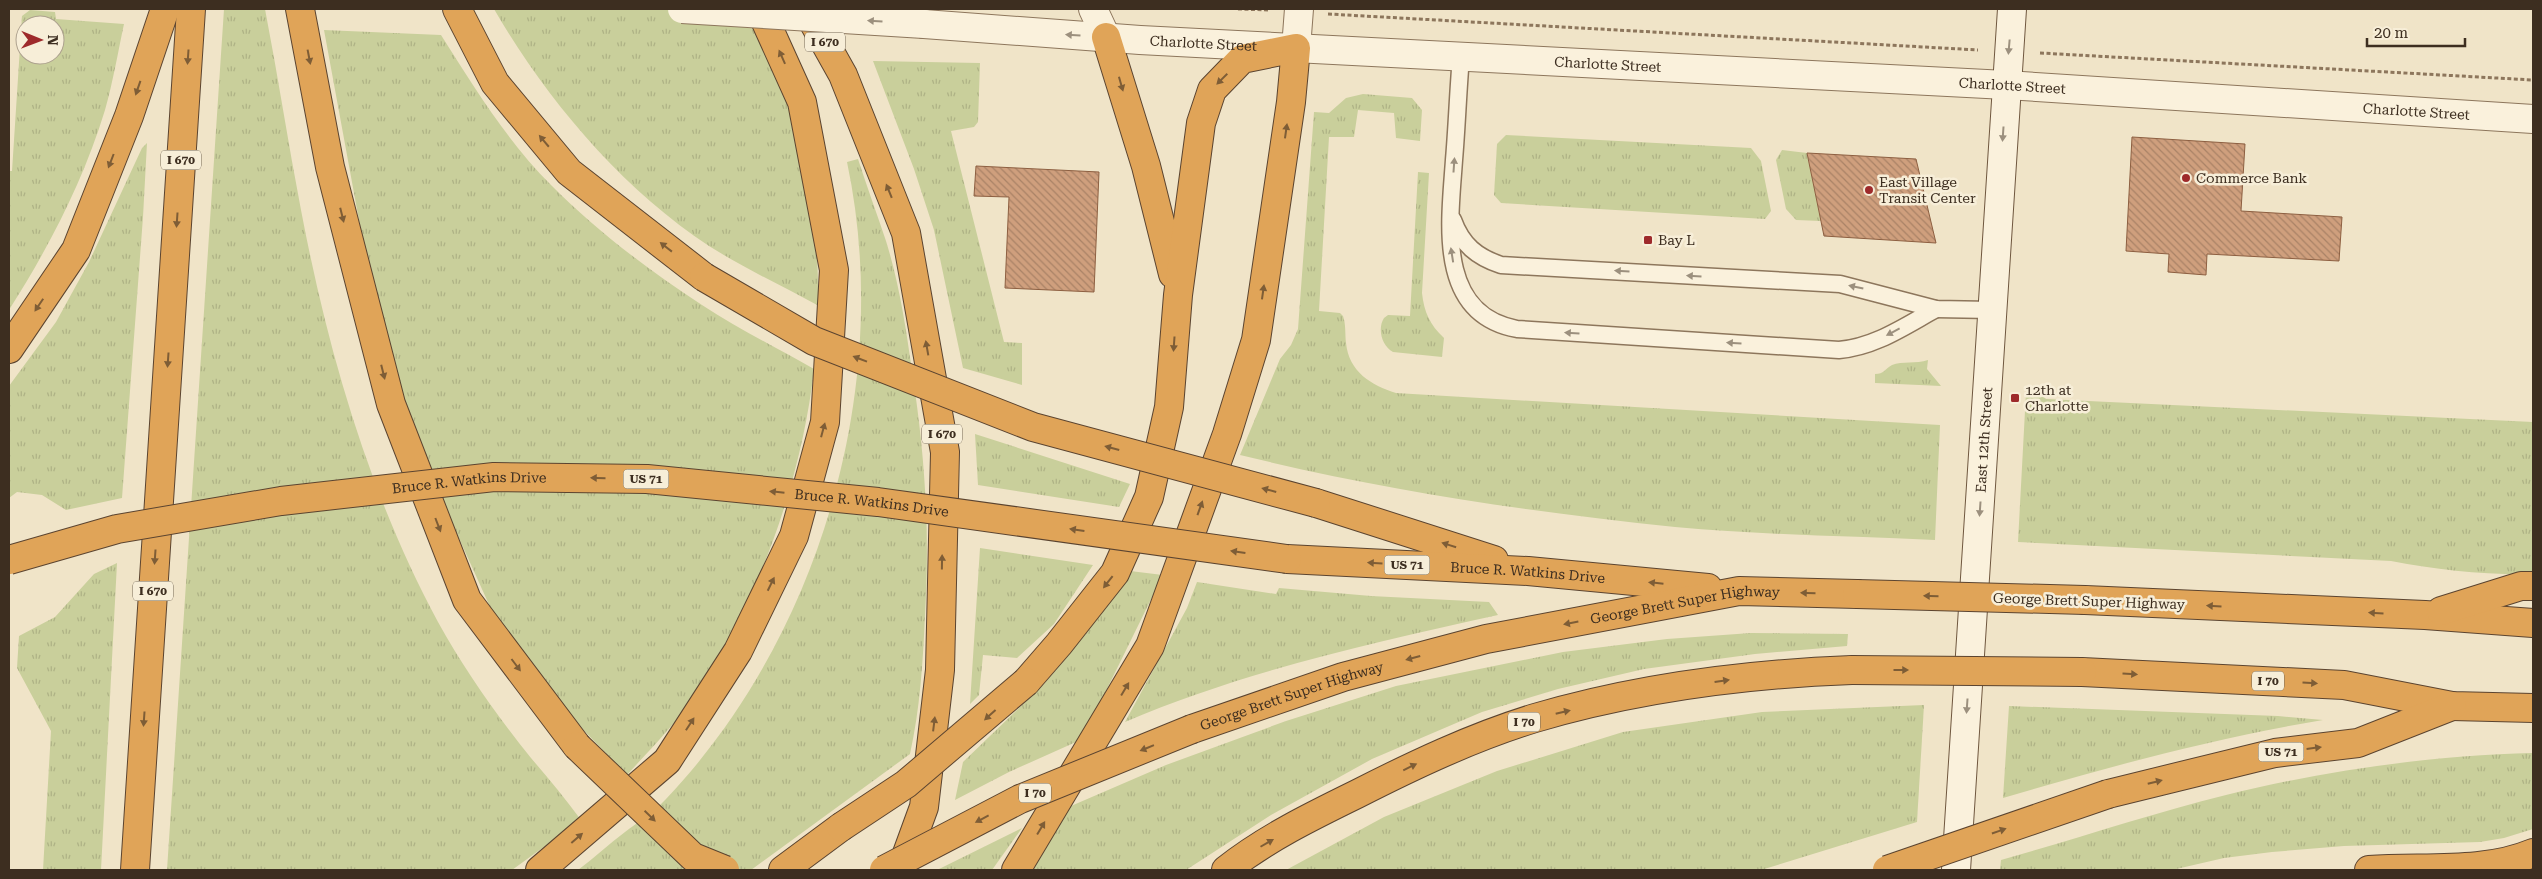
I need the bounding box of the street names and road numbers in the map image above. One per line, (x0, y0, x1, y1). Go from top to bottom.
road number: I 670 (805, 32, 845, 52)
street label: Charlotte Street (1149, 33, 1257, 54)
street label: Charlotte Street (1554, 54, 1662, 75)
street label: Charlotte Street (1958, 75, 2066, 97)
street label: Charlotte Street (2362, 100, 2470, 123)
road number: I 670 (161, 150, 201, 170)
street label: East 12th Street (1973, 387, 1995, 493)
road number: I 670 (922, 424, 962, 444)
street label: Bruce R. Watkins Drive (391, 469, 547, 496)
road number: US 71 (624, 469, 668, 488)
street label: Bruce R. Watkins Drive (794, 486, 950, 520)
road number: US 71 (1384, 556, 1430, 574)
street label: Bruce R. Watkins Drive (1450, 559, 1606, 586)
road number: I 670 (133, 582, 173, 600)
street label: George Brett Super Highway (1589, 583, 1781, 627)
street label: George Brett Super Highway (1993, 590, 2186, 612)
street label: George Brett Super Highway (1198, 658, 1386, 734)
road number: I 70 (2252, 671, 2284, 690)
road number: I 70 (1508, 712, 1540, 732)
road number: US 71 (2258, 742, 2304, 762)
road number: I 70 (1019, 784, 1051, 802)

